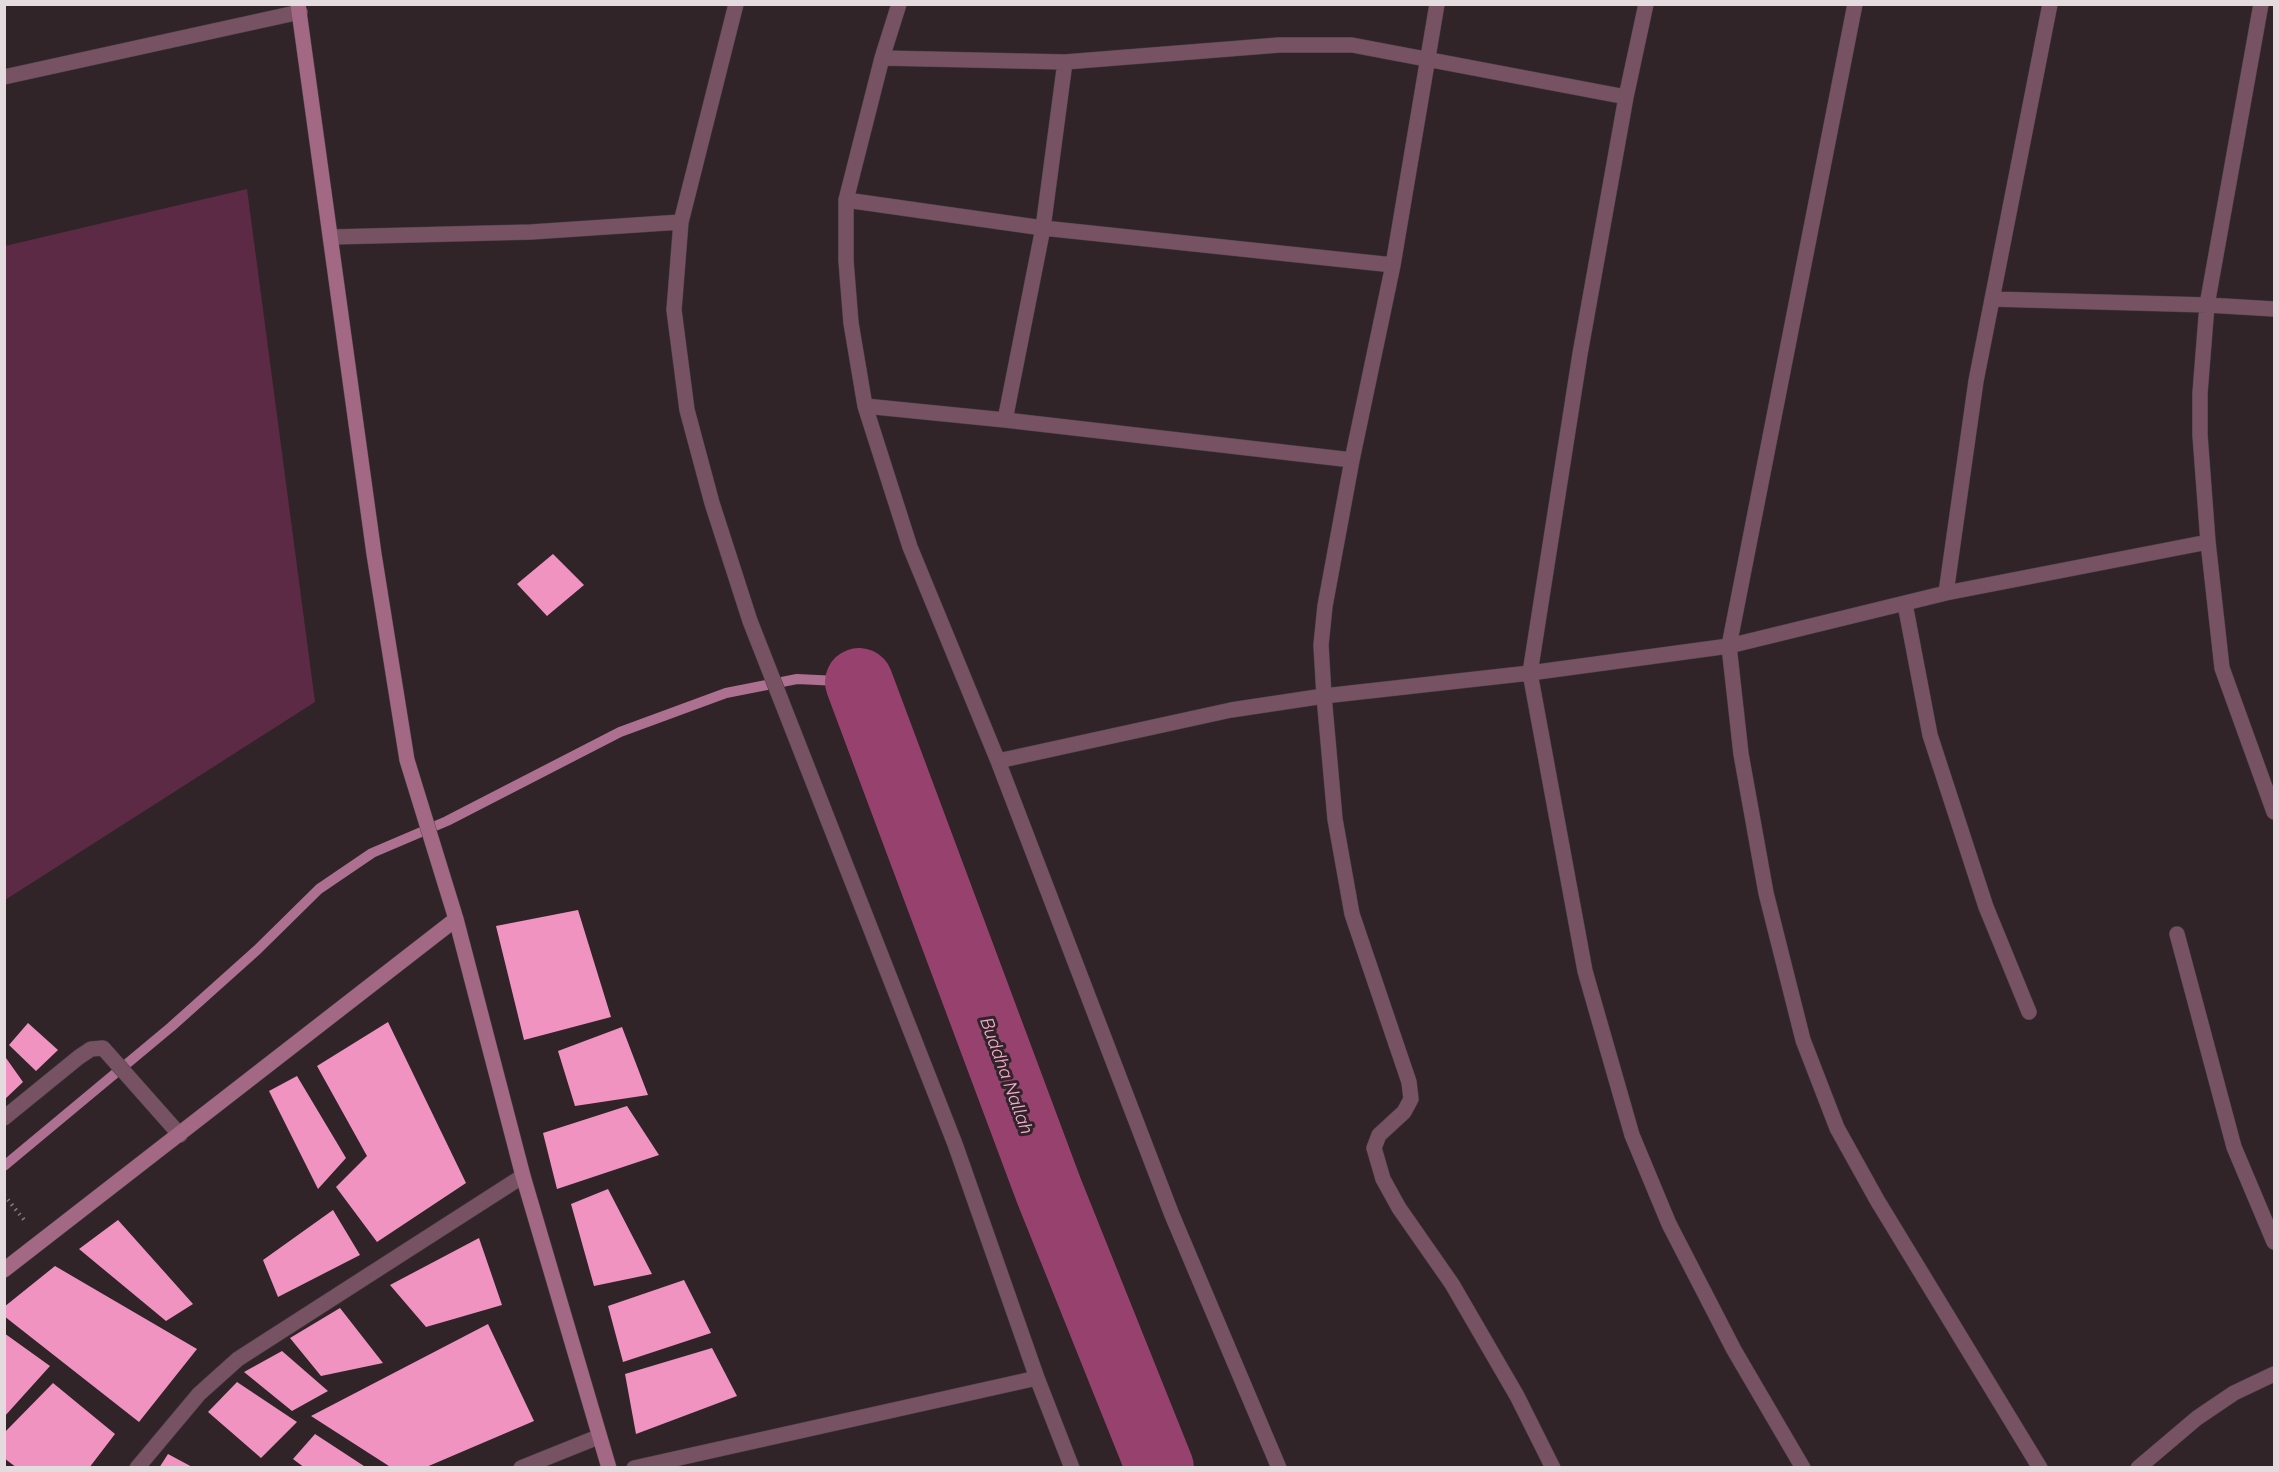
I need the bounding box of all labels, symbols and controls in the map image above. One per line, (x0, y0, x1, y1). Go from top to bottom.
water label: Buddha Nallah (975, 1015, 1037, 1137)

